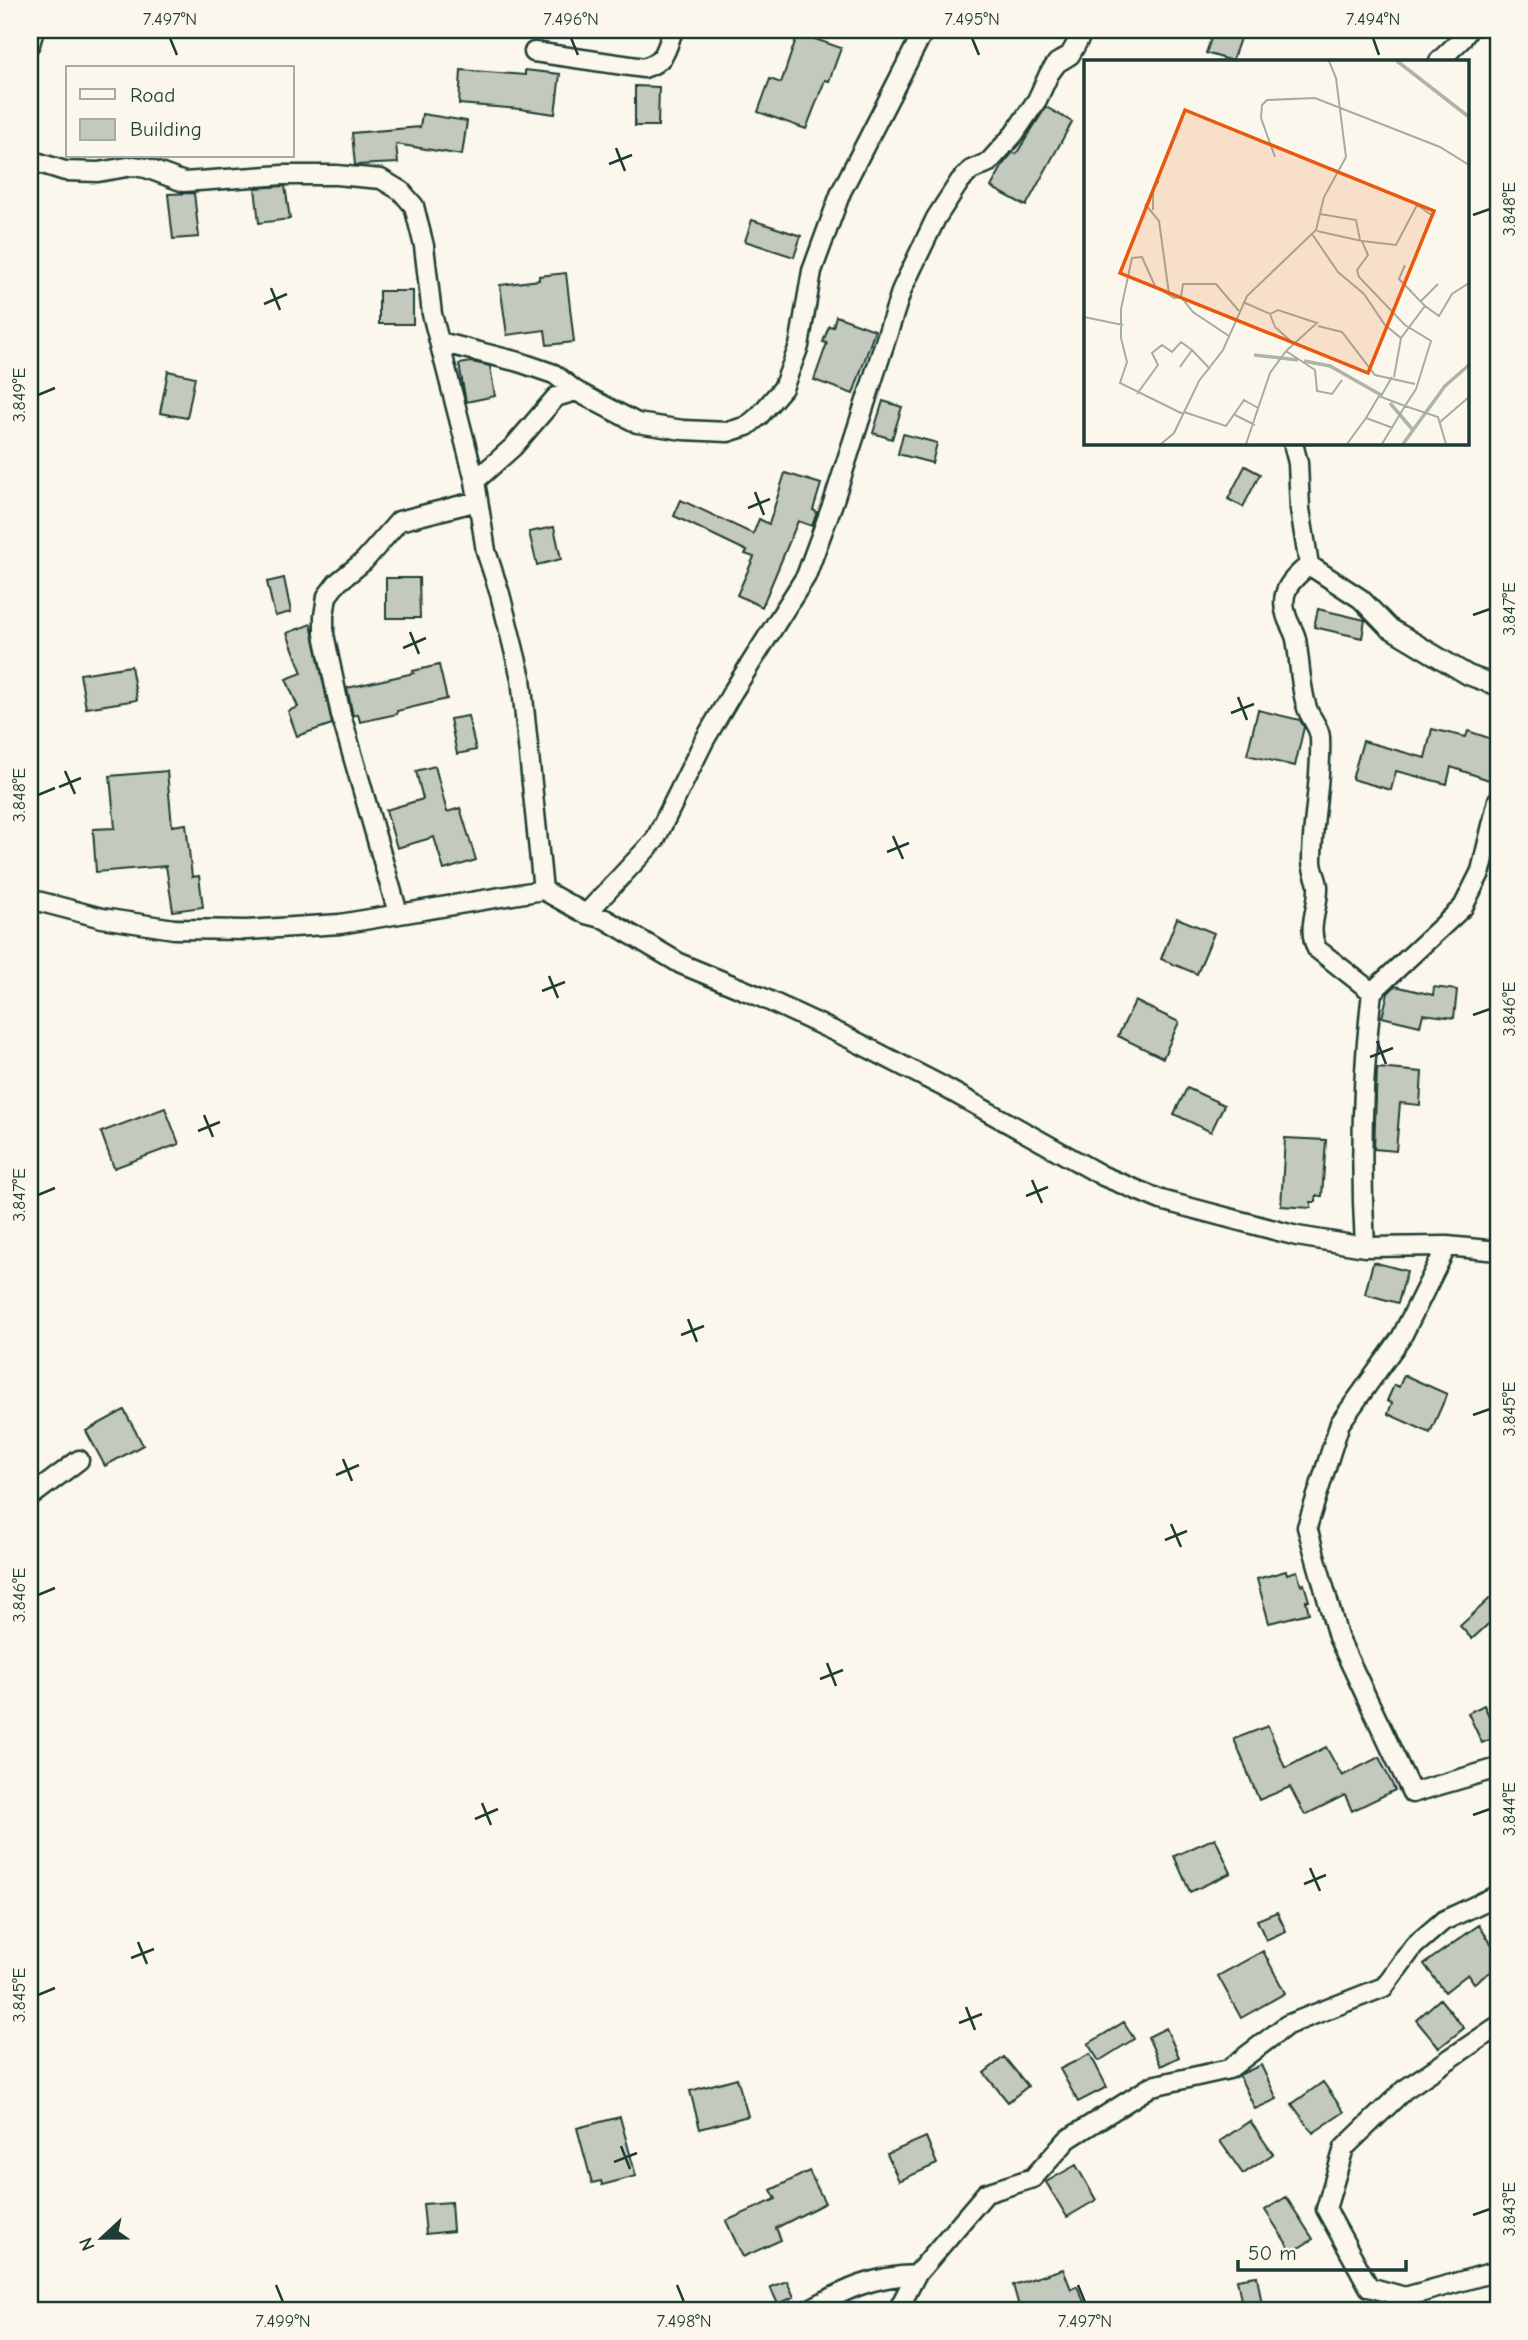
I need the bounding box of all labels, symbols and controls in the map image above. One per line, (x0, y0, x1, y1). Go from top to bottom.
text: 7.497°N (143, 9, 197, 30)
text: 7.496°N (543, 9, 599, 30)
text: 7.495°N (944, 9, 1000, 30)
text: 7.494°N (1346, 9, 1400, 30)
inset map (1084, 60, 1468, 444)
legend (66, 66, 294, 158)
text: Road (130, 83, 175, 107)
text: Building (130, 117, 202, 141)
text: 3.848°E (1499, 182, 1520, 236)
text: 3.849°E (9, 368, 30, 422)
text: 3.847°E (1499, 582, 1520, 636)
text: 3.848°E (9, 768, 30, 822)
text: 3.846°E (1499, 981, 1520, 1036)
text: 3.847°E (9, 1168, 30, 1222)
text: 3.845°E (1499, 1381, 1520, 1436)
text: 3.846°E (9, 1567, 30, 1622)
text: 3.844°E (1499, 1782, 1520, 1836)
text: 3.845°E (9, 1967, 30, 2022)
text: 3.843°E (1499, 2182, 1520, 2236)
north arrow (66, 2204, 136, 2274)
scale bar (1238, 2228, 1406, 2272)
text: N (75, 2234, 100, 2254)
text: 50 m (1248, 2241, 1297, 2265)
text: 7.499°N (255, 2311, 311, 2332)
text: 7.498°N (656, 2311, 712, 2332)
text: 7.497°N (1058, 2311, 1112, 2332)

